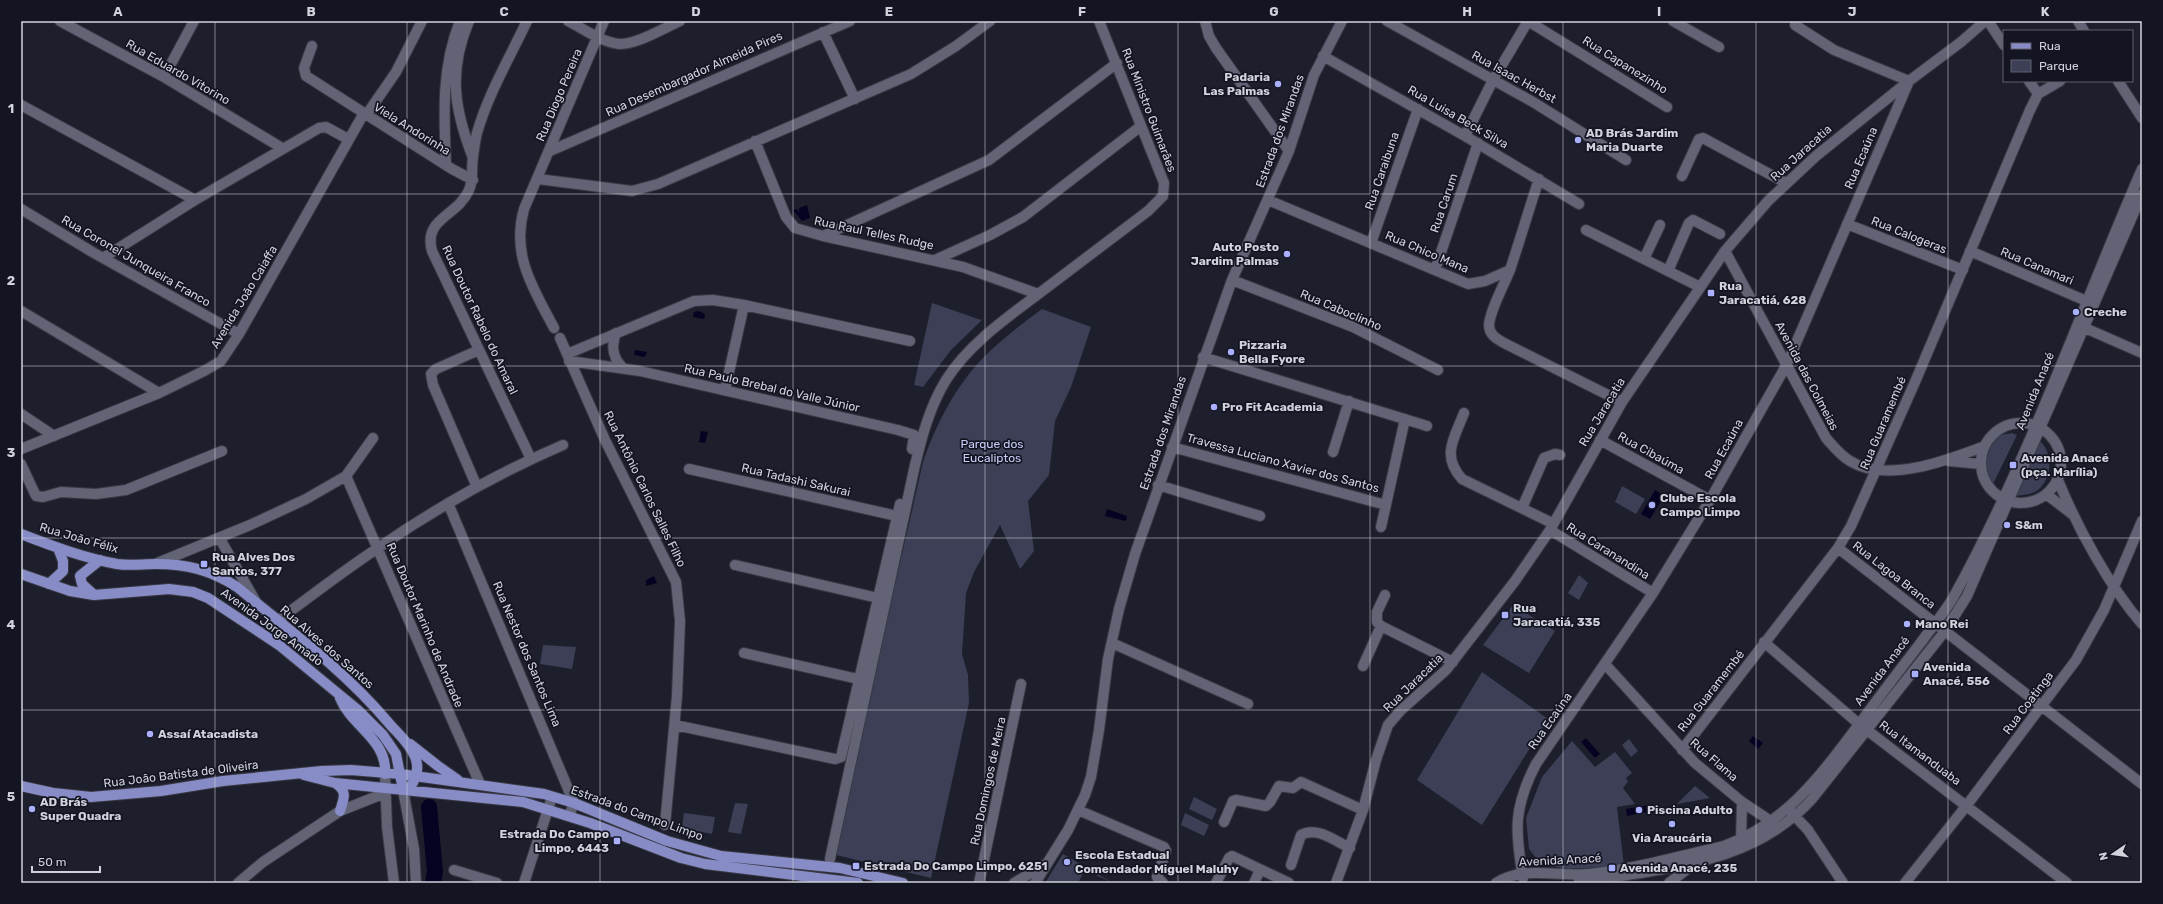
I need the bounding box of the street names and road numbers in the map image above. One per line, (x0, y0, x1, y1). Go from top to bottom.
street label: Rua Desembargador Almeida Pires (603, 29, 785, 119)
street label: Rua Capanezinho (1580, 33, 1670, 97)
street label: Rua Eduardo Vitorino (123, 36, 233, 108)
street label: Rua Ministro Guimarães (1119, 46, 1179, 174)
street label: Rua Diogo Pereira (533, 47, 585, 143)
street label: Rua Isaac Herbst (1469, 48, 1559, 106)
street label: Estrada dos Mirandas (1253, 72, 1307, 190)
street label: Rua Luisa Beck Silva (1405, 83, 1511, 151)
street label: Viela Andorinha (371, 100, 453, 158)
street label: Rua Jaracatia (1768, 122, 1834, 184)
street label: Rua Ecaúna (1842, 125, 1880, 191)
street label: Rua Caraibuna (1362, 130, 1402, 212)
street label: Rua Carum (1427, 172, 1461, 234)
street label: Rua Coronel Junqueira Franco (59, 213, 213, 309)
street label: Rua Raul Telles Rudge (813, 213, 935, 253)
street label: Rua Calogeras (1869, 213, 1949, 257)
street label: Rua Chico Mana (1383, 228, 1471, 276)
street label: Avenida João Caiaffa (208, 243, 280, 351)
street label: Rua Doutor Rabelo do Amaral (439, 243, 521, 397)
street label: Rua Canamari (1998, 244, 2076, 288)
street label: Rua Caboclinho (1298, 287, 1384, 334)
street label: Avenida das Colmeias (1772, 319, 1842, 433)
street label: Avenida Anacé (2013, 350, 2057, 432)
street label: Rua Paulo Brebal do Valle Júnior (683, 361, 862, 415)
street label: Estrada dos Mirandas (1137, 374, 1189, 492)
street label: Rua Guaramembé (1857, 374, 1909, 472)
street label: Rua Jaracatia (1576, 375, 1628, 449)
street label: Rua Antônio Carlos Salles Filho (601, 409, 689, 569)
street label: Rua Ecaúna (1702, 417, 1746, 481)
street label: Rua Cibaúma (1615, 429, 1687, 477)
street label: Travessa Luciano Xavier dos Santos (1185, 431, 1381, 495)
street label: Rua Tadashi Sakurai (740, 461, 852, 499)
street label: Rua João Félix (38, 520, 121, 556)
street label: Rua Caranandina (1564, 520, 1652, 582)
street label: Rua Lagoa Branca (1850, 538, 1938, 612)
street label: Rua Doutor Marinho de Andrade (384, 540, 466, 710)
street label: Rua Nestor dos Santos Lima (490, 579, 564, 729)
street label: Avenida Jorge Amado (218, 585, 326, 669)
street label: Rua Alves dos Santos (277, 602, 377, 692)
street label: Avenida Anacé (1852, 634, 1913, 708)
street label: Rua Guaramembé (1675, 647, 1747, 735)
street label: Rua Jaracatia (1380, 651, 1446, 715)
street label: Rua Coatinga (2000, 669, 2056, 737)
street label: Rua Ecaúna (1525, 690, 1575, 752)
street label: Rua Domingos de Meira (968, 716, 1008, 846)
street label: Rua Itamanduaba (1876, 718, 1964, 788)
street label: Rua Flama (1687, 736, 1741, 784)
street label: Rua João Batista de Oliveira (103, 758, 259, 790)
street label: Estrada do Campo Limpo (569, 783, 705, 843)
street label: Avenida Anacé (1518, 851, 1602, 869)

